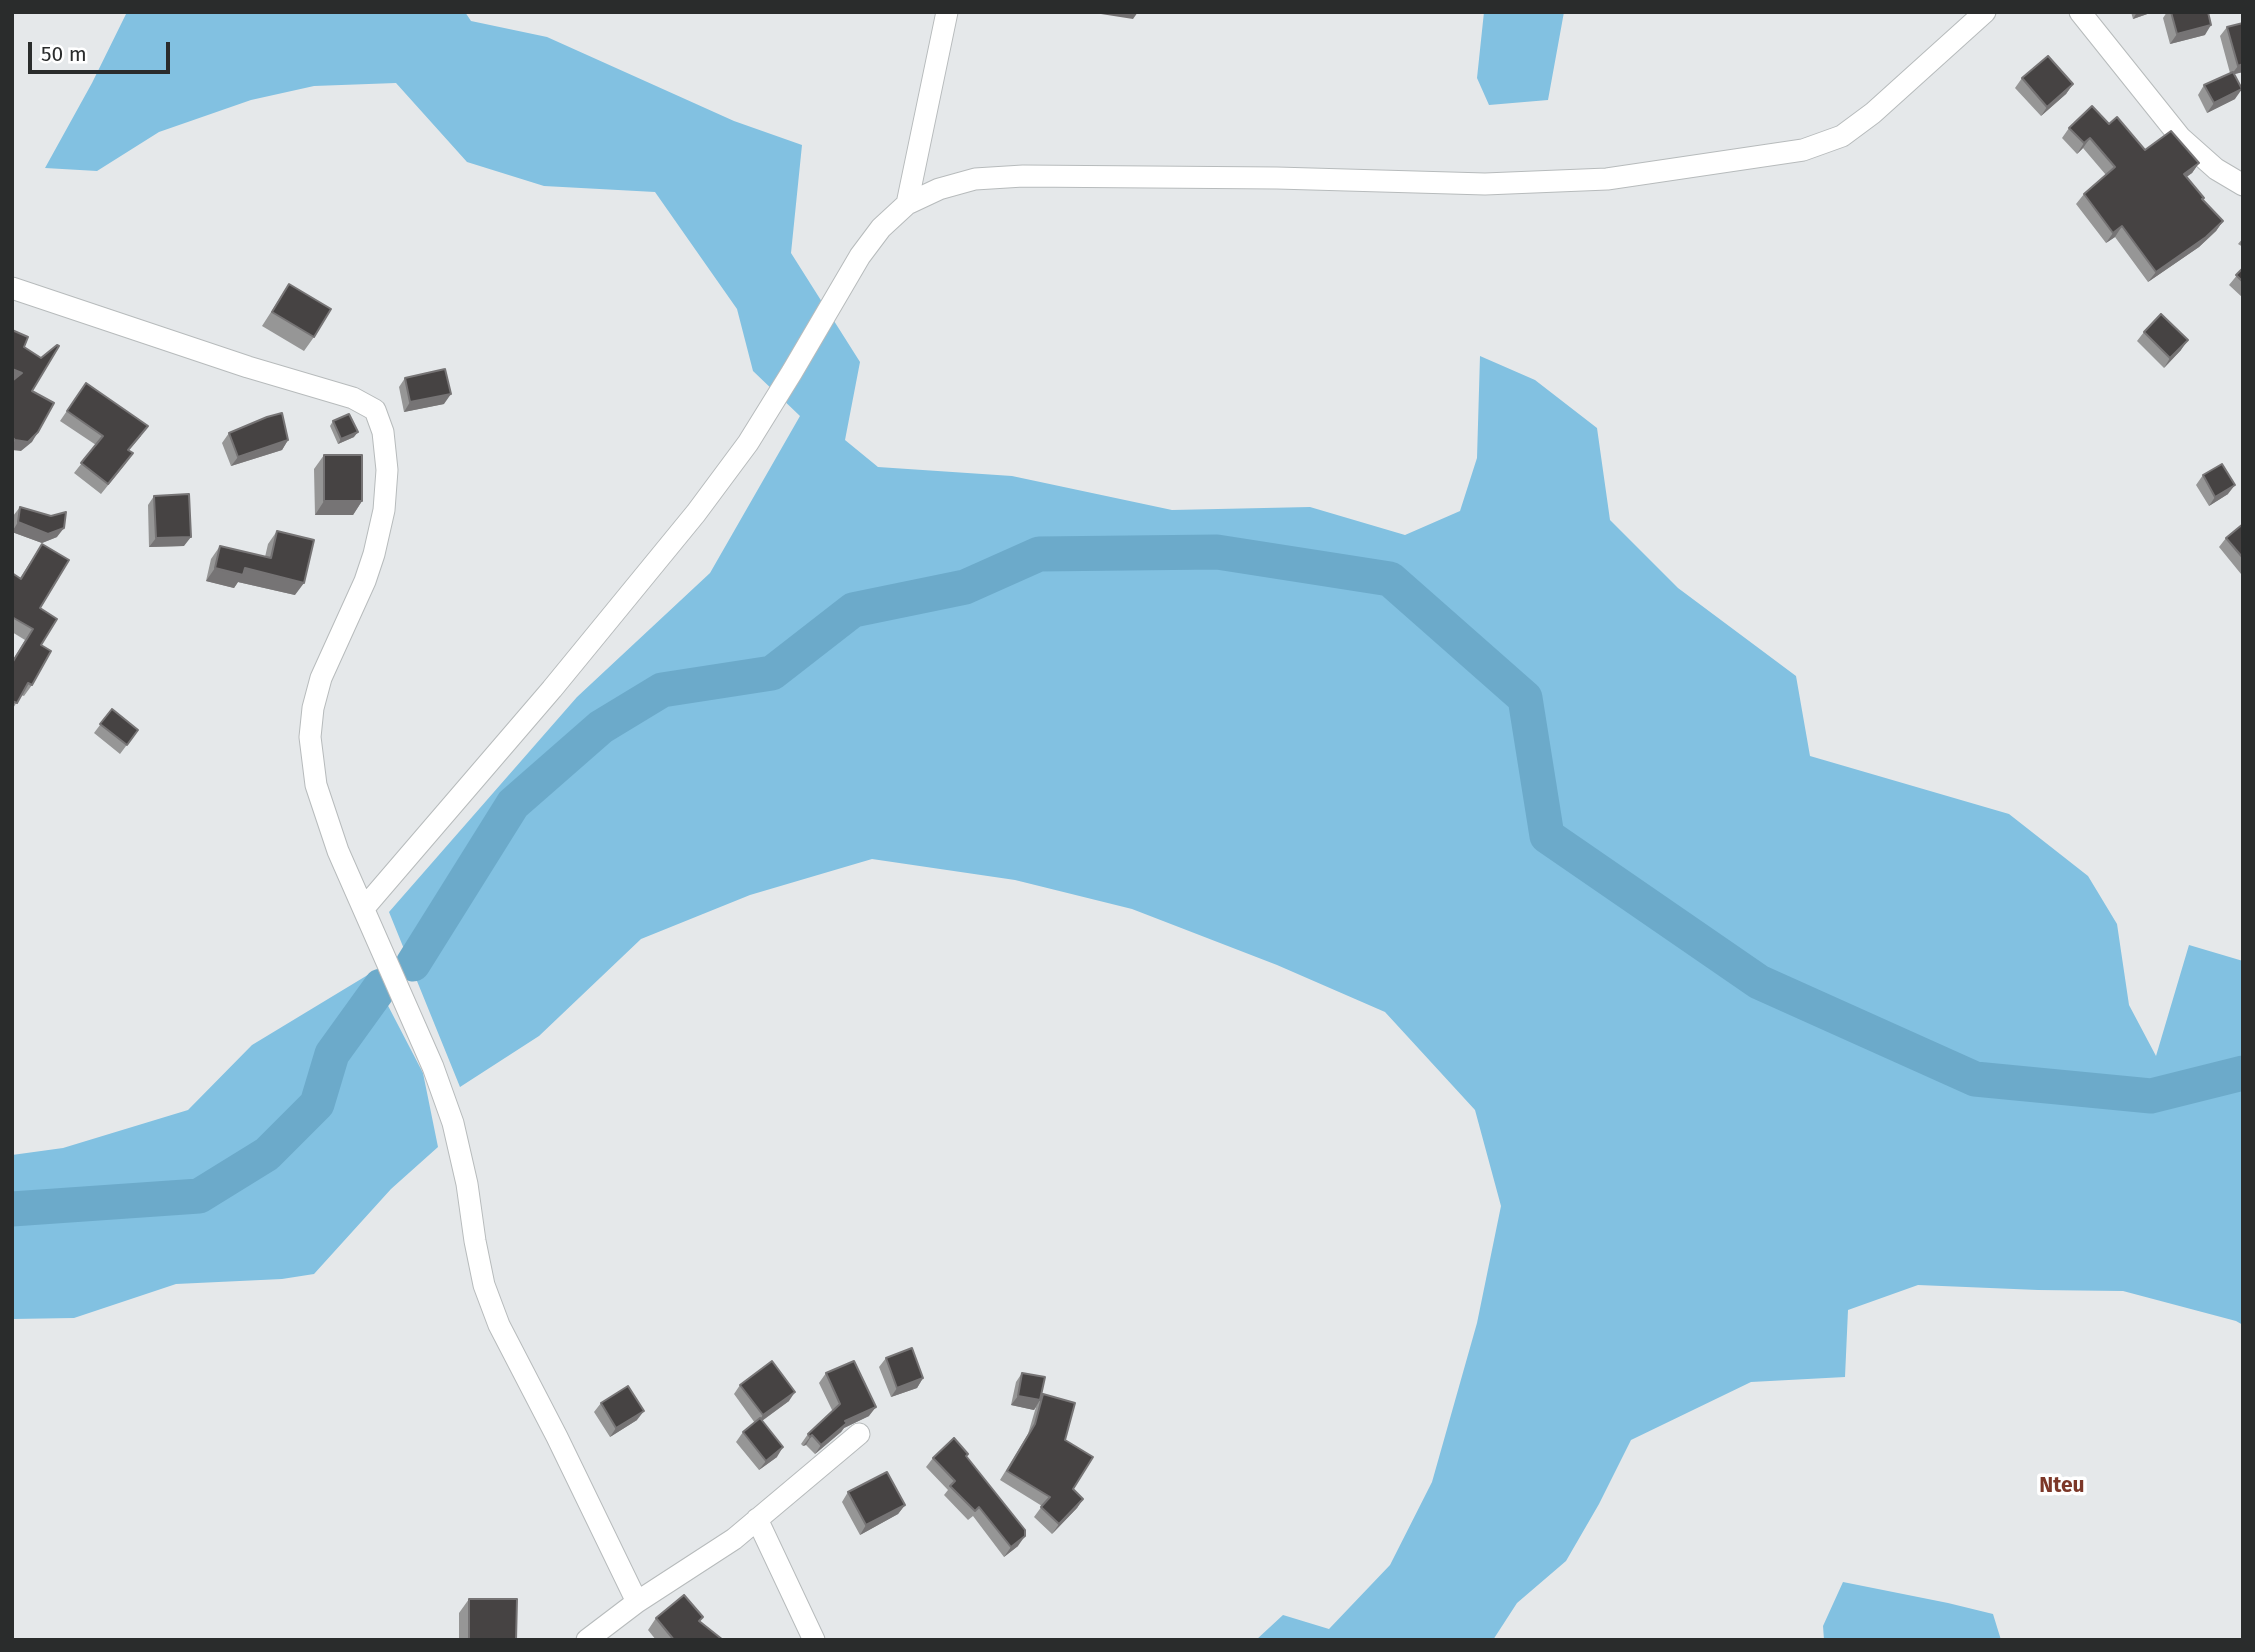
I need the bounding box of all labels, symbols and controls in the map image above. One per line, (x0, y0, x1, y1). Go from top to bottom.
scale bar (32, 28, 173, 72)
text: 50 m (41, 41, 87, 67)
district label: Nteu (2039, 1473, 2085, 1499)

